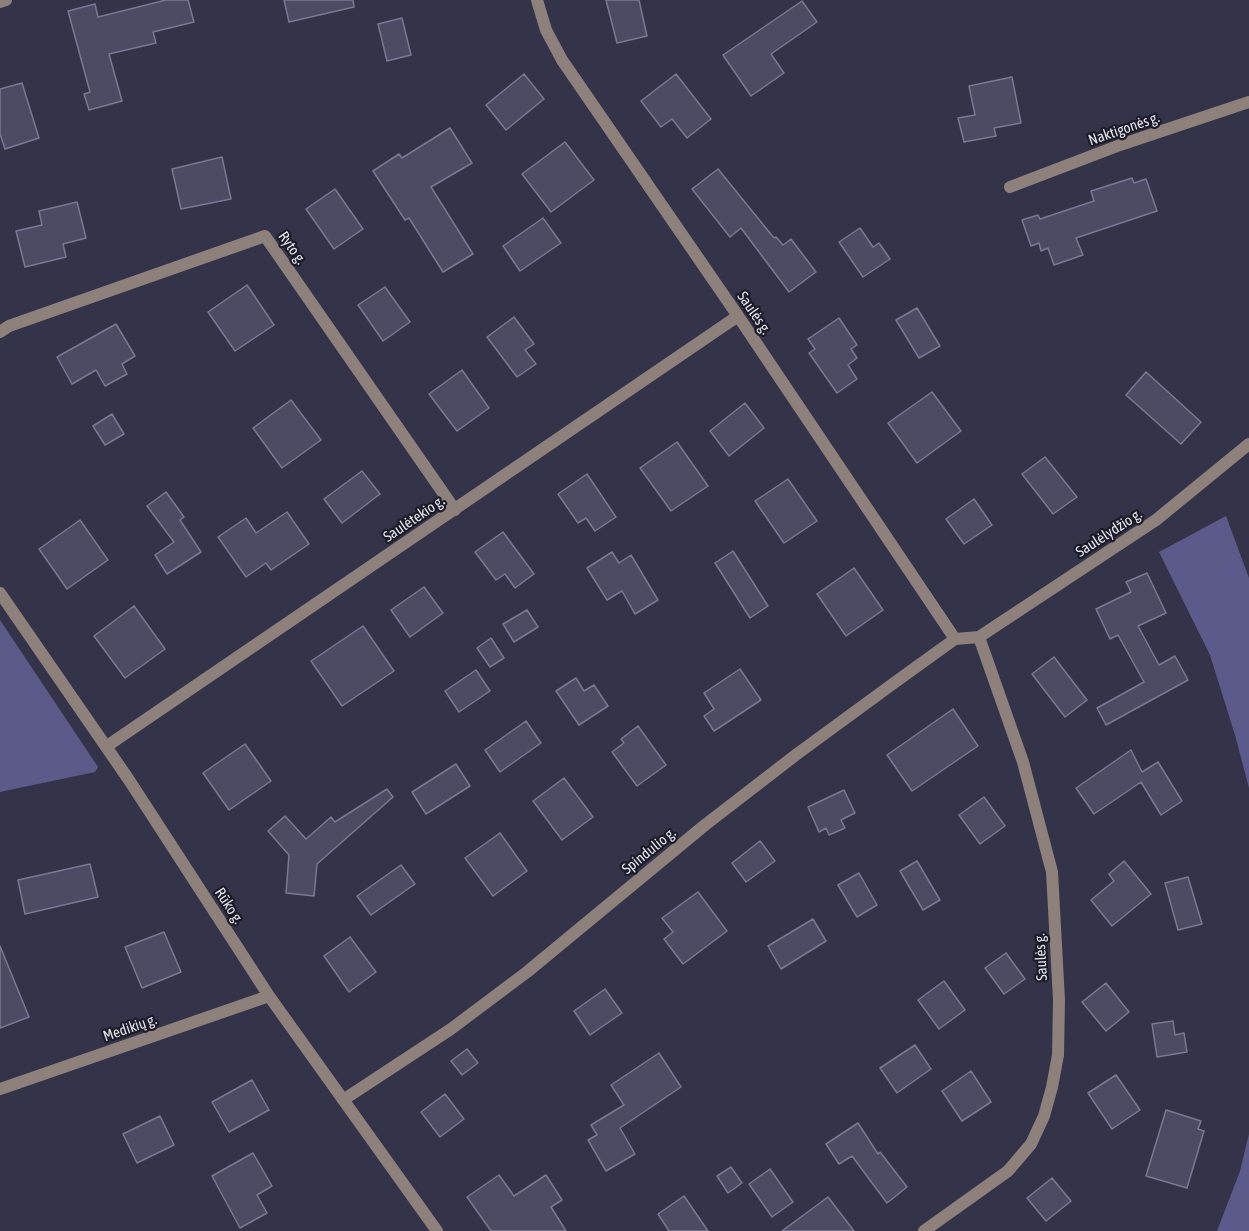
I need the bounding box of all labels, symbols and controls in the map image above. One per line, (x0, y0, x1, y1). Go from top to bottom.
street label: Naktigonės g. (1086, 108, 1162, 150)
street label: Ryto g. (274, 228, 310, 268)
street label: Saulės g. (733, 288, 775, 338)
street label: Saulėtekio g. (380, 492, 448, 546)
street label: Saulėlydžio g. (1073, 505, 1145, 561)
street label: Spindulio g. (618, 824, 680, 878)
street label: Rūko g. (211, 885, 247, 927)
street label: Saulės g. (1031, 933, 1051, 981)
street label: Medikių g. (101, 1010, 159, 1046)

